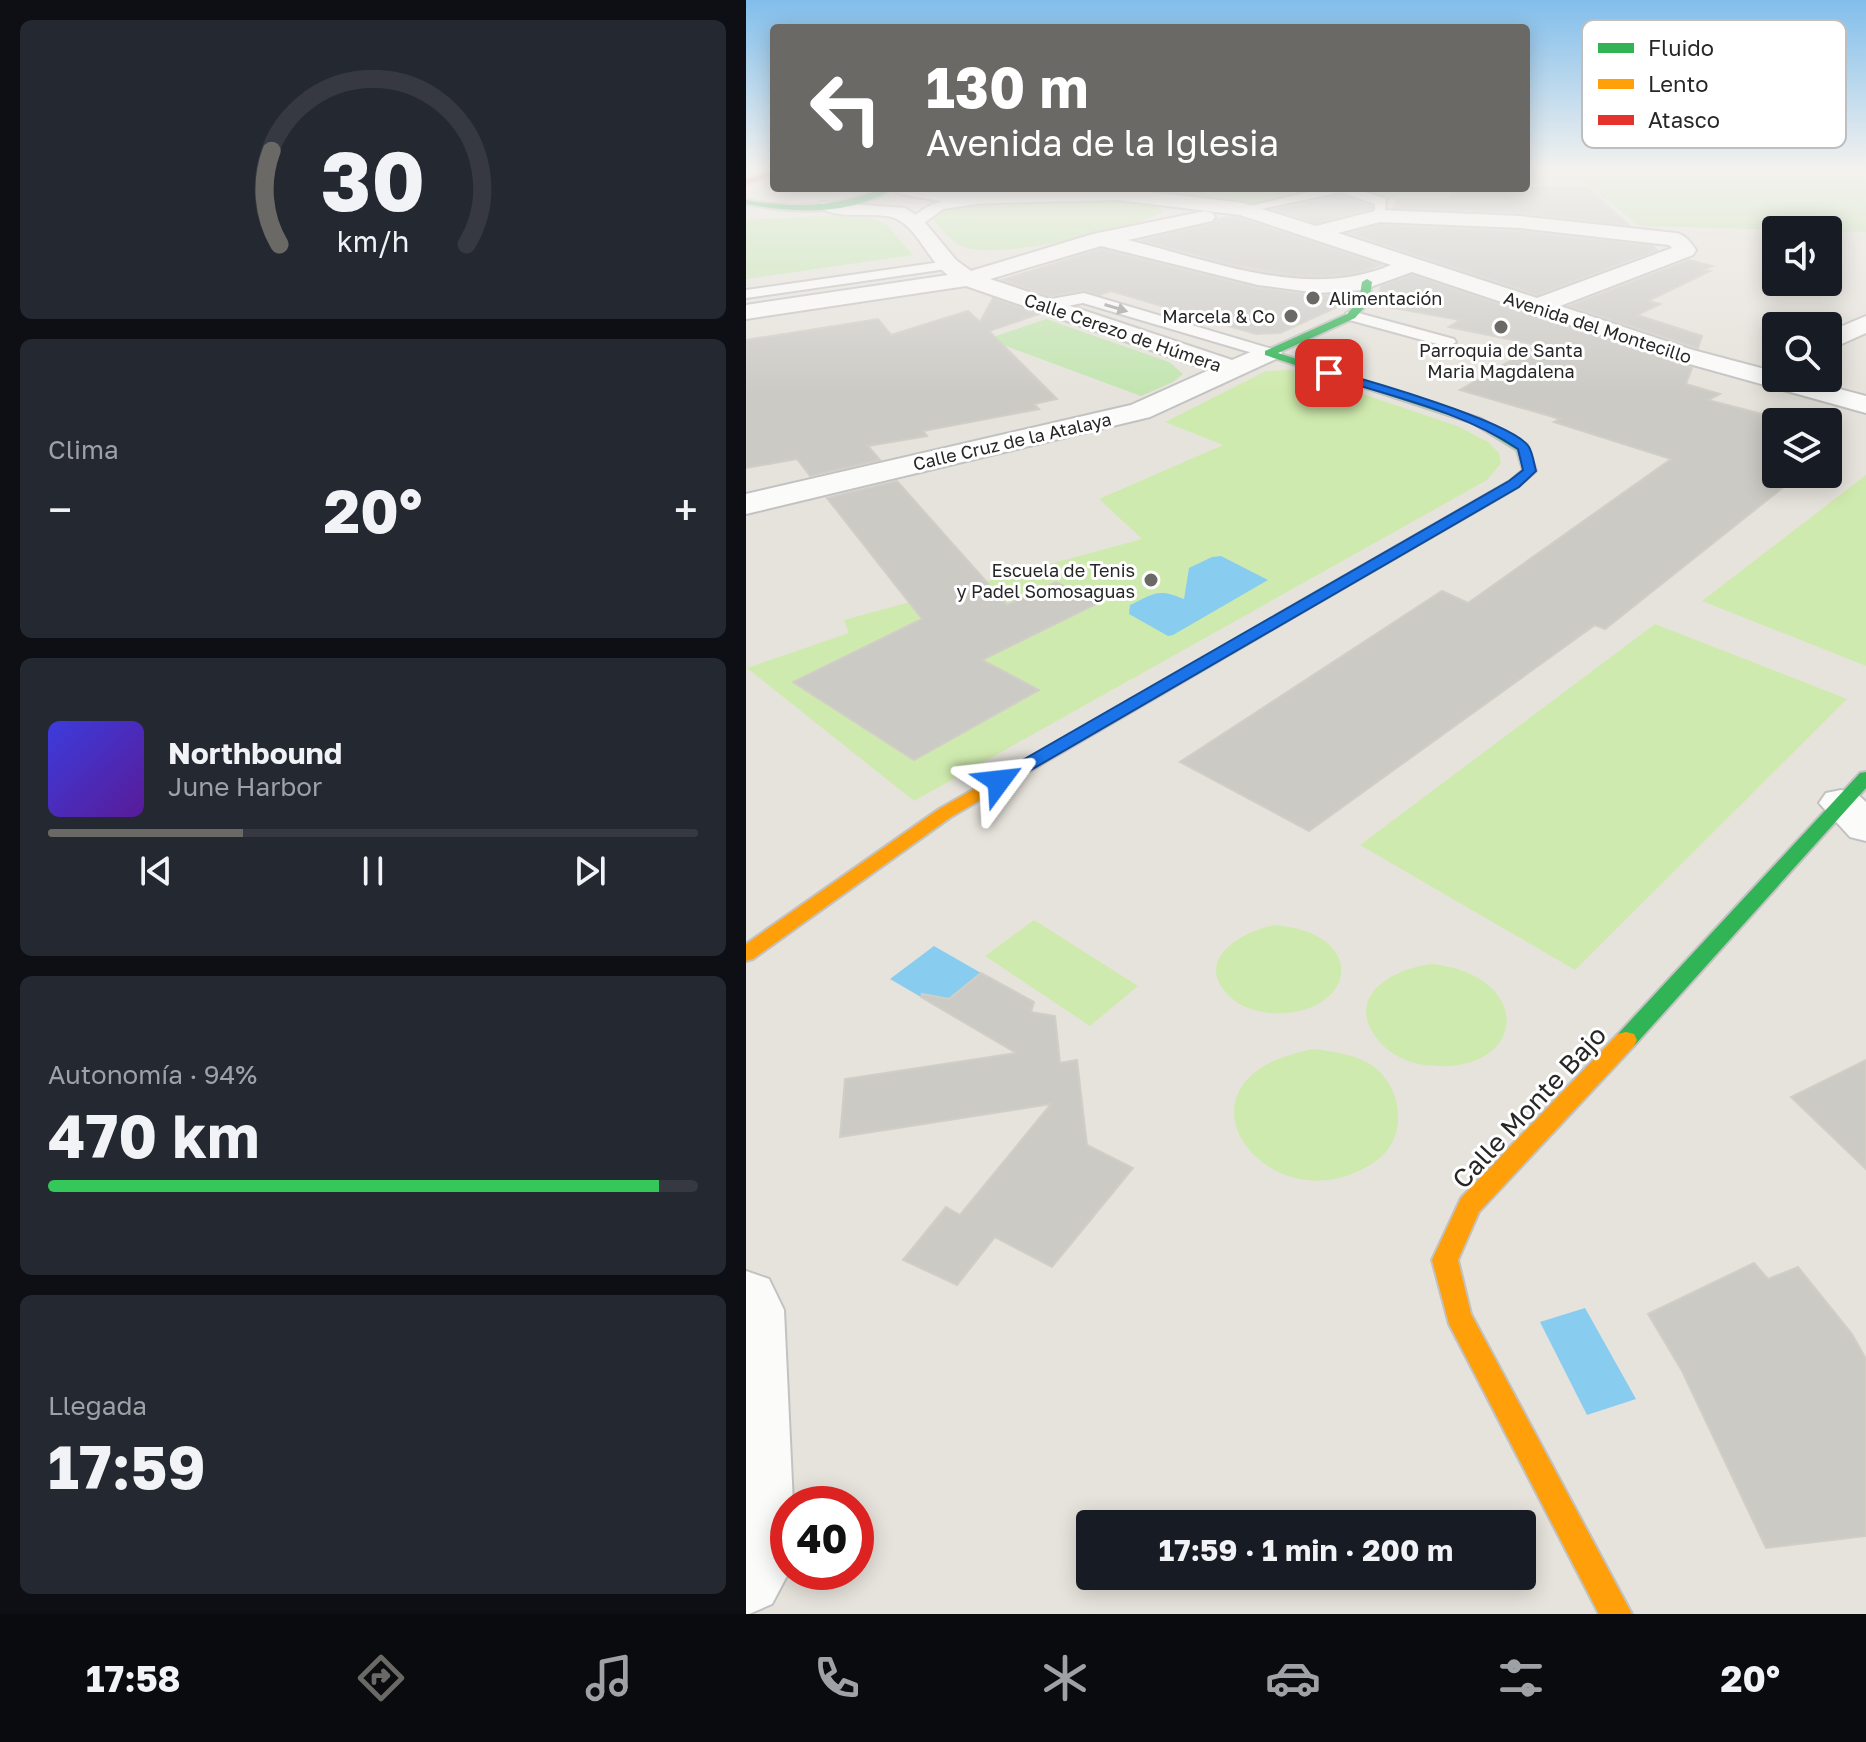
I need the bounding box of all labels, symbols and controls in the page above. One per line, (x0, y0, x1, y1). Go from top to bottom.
legend (1582, 20, 1846, 148)
text: Fluido (1648, 34, 1714, 61)
text: 130 m (926, 53, 1088, 120)
icon: left (794, 56, 898, 160)
text: Lento (1648, 70, 1708, 97)
text: Atasco (1648, 106, 1720, 133)
text: Avenida de la Iglesia (926, 121, 1279, 164)
text: 30 (321, 129, 425, 229)
map controls (1762, 216, 1842, 488)
button: sound (1762, 216, 1842, 296)
text: km/h (337, 225, 409, 259)
street label: Avenida del Montecillo (1501, 286, 1695, 368)
place label: Alimentación (1329, 287, 1442, 309)
street label: Calle Cerezo de Húmera (1022, 288, 1224, 376)
marker: Alimentación (1304, 289, 1322, 307)
one-way arrow (1105, 302, 1129, 315)
place label: Marcela & Co (1162, 305, 1275, 327)
marker: Marcela & Co (1282, 307, 1300, 325)
button: search (1762, 312, 1842, 392)
marker: Parroquia de Santa Maria Magdalena (1492, 318, 1510, 336)
pin (1295, 339, 1363, 407)
place label: Parroquia de Santa Maria Magdalena (1419, 339, 1583, 382)
icon: arrive (1307, 351, 1351, 395)
street label: Calle Cruz de la Atalaya (911, 407, 1113, 475)
button: layers (1762, 408, 1842, 488)
text: Clima (48, 434, 119, 465)
text: 20° (324, 474, 423, 546)
text: − (48, 483, 72, 536)
text: + (674, 483, 698, 536)
place label: Escuela de Tenis y Padel Somosaguas (956, 559, 1135, 602)
marker: Escuela de Tenis y Padel Somosaguas (1142, 571, 1160, 589)
text: Northbound (168, 735, 342, 771)
position arrow (957, 739, 1041, 823)
text: June Harbor (168, 771, 322, 802)
icon: previous (134, 849, 178, 893)
icon: pause (351, 849, 395, 893)
icon: next (568, 849, 612, 893)
street label: Calle Monte Bajo (1446, 1019, 1612, 1195)
text: Autonomía · 94% (48, 1059, 257, 1090)
text: 470 km (48, 1099, 260, 1171)
text: Llegada (48, 1390, 147, 1421)
text: 17:59 (48, 1430, 206, 1502)
speed limit sign: 40 (770, 1486, 874, 1590)
text: 17:59 · 1 min · 200 m (1159, 1532, 1453, 1568)
icon: directions (353, 1650, 409, 1706)
icon: music (581, 1650, 637, 1706)
icon: phone (809, 1650, 865, 1706)
icon: climate (1037, 1650, 1093, 1706)
icon: car (1265, 1650, 1321, 1706)
icon: filters (1493, 1650, 1549, 1706)
text: 17:58 (86, 1657, 181, 1700)
text: 20° (1721, 1657, 1780, 1700)

